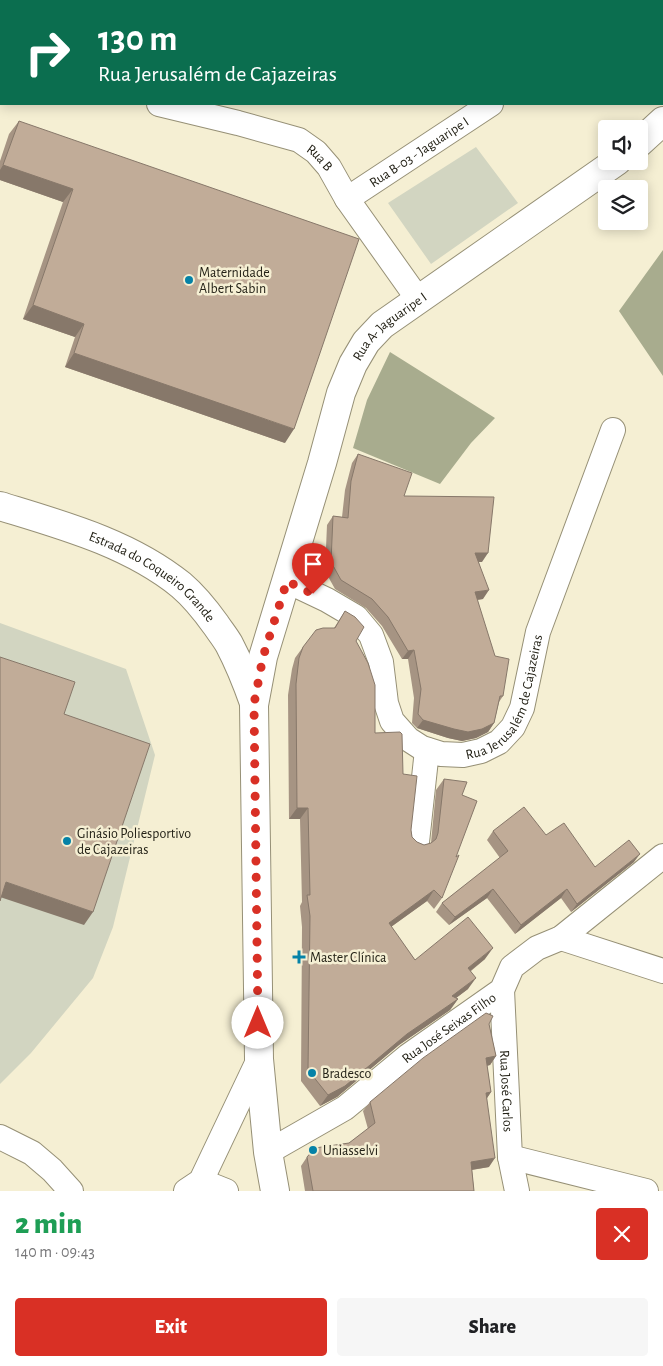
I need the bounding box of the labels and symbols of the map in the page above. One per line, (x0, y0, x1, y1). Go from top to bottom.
street label: Rua B-03 - Jaguaripe I (367, 115, 472, 190)
street label: Rua B (304, 142, 335, 174)
place label: Maternidade Albert Sabin (199, 266, 270, 296)
marker: Maternidade Albert Sabin (183, 274, 195, 286)
street label: Rua A- Jaguaripe I (351, 290, 430, 363)
street label: Estrada do Coqueiro Grande (87, 530, 217, 625)
pin (292, 543, 334, 594)
street label: Rua Jerusalém de Cajazeiras (464, 633, 545, 762)
place label: Ginásio Poliesportivo de Cajazeiras (77, 827, 191, 857)
marker: Ginásio Poliesportivo de Cajazeiras (61, 835, 73, 847)
marker: Master Clínica (292, 950, 306, 964)
place label: Master Clínica (310, 951, 387, 965)
street label: Rua José Seixas Filho (400, 990, 499, 1066)
position arrow (231, 996, 283, 1048)
street label: Rua José Carlos (497, 1050, 515, 1132)
marker: Bradesco (306, 1067, 318, 1079)
place label: Bradesco (322, 1067, 371, 1081)
marker: Uniasselvi (307, 1144, 319, 1156)
place label: Uniasselvi (323, 1144, 378, 1158)

